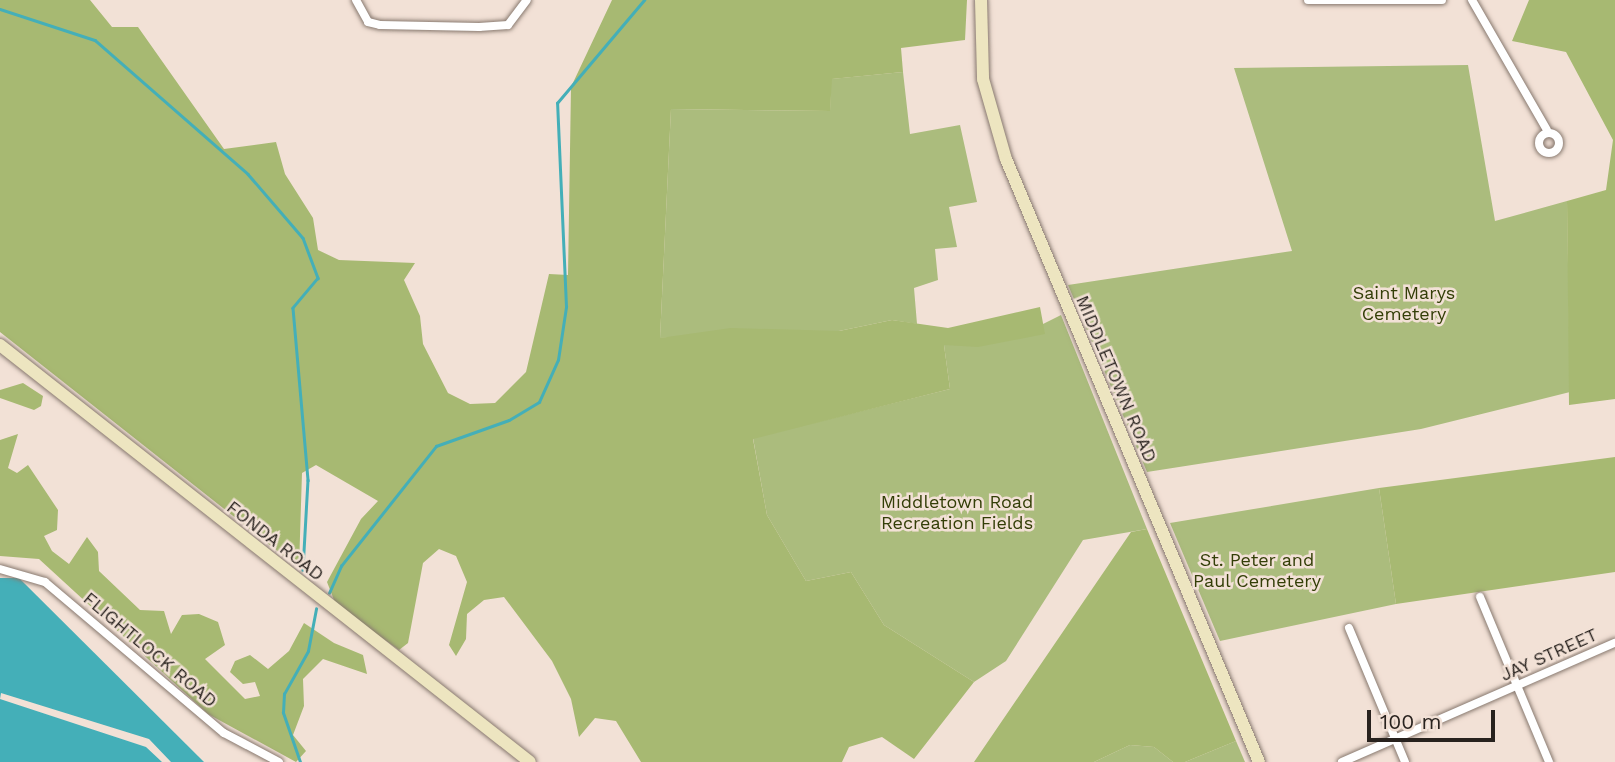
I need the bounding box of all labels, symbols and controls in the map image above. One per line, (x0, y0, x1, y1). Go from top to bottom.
park label: Saint Marys Cemetery (1353, 283, 1455, 326)
street label: MIDDLETOWN ROAD (1071, 292, 1161, 466)
park label: Middletown Road Recreation Fields (881, 492, 1033, 534)
street label: FONDA ROAD (222, 496, 328, 586)
park label: St. Peter and Paul Cemetery (1193, 550, 1321, 592)
street label: FLIGHTLOCK ROAD (79, 588, 221, 712)
street label: JAY STREET (1497, 624, 1601, 686)
scale bar (1370, 696, 1498, 740)
text: 100 m (1380, 709, 1442, 734)

